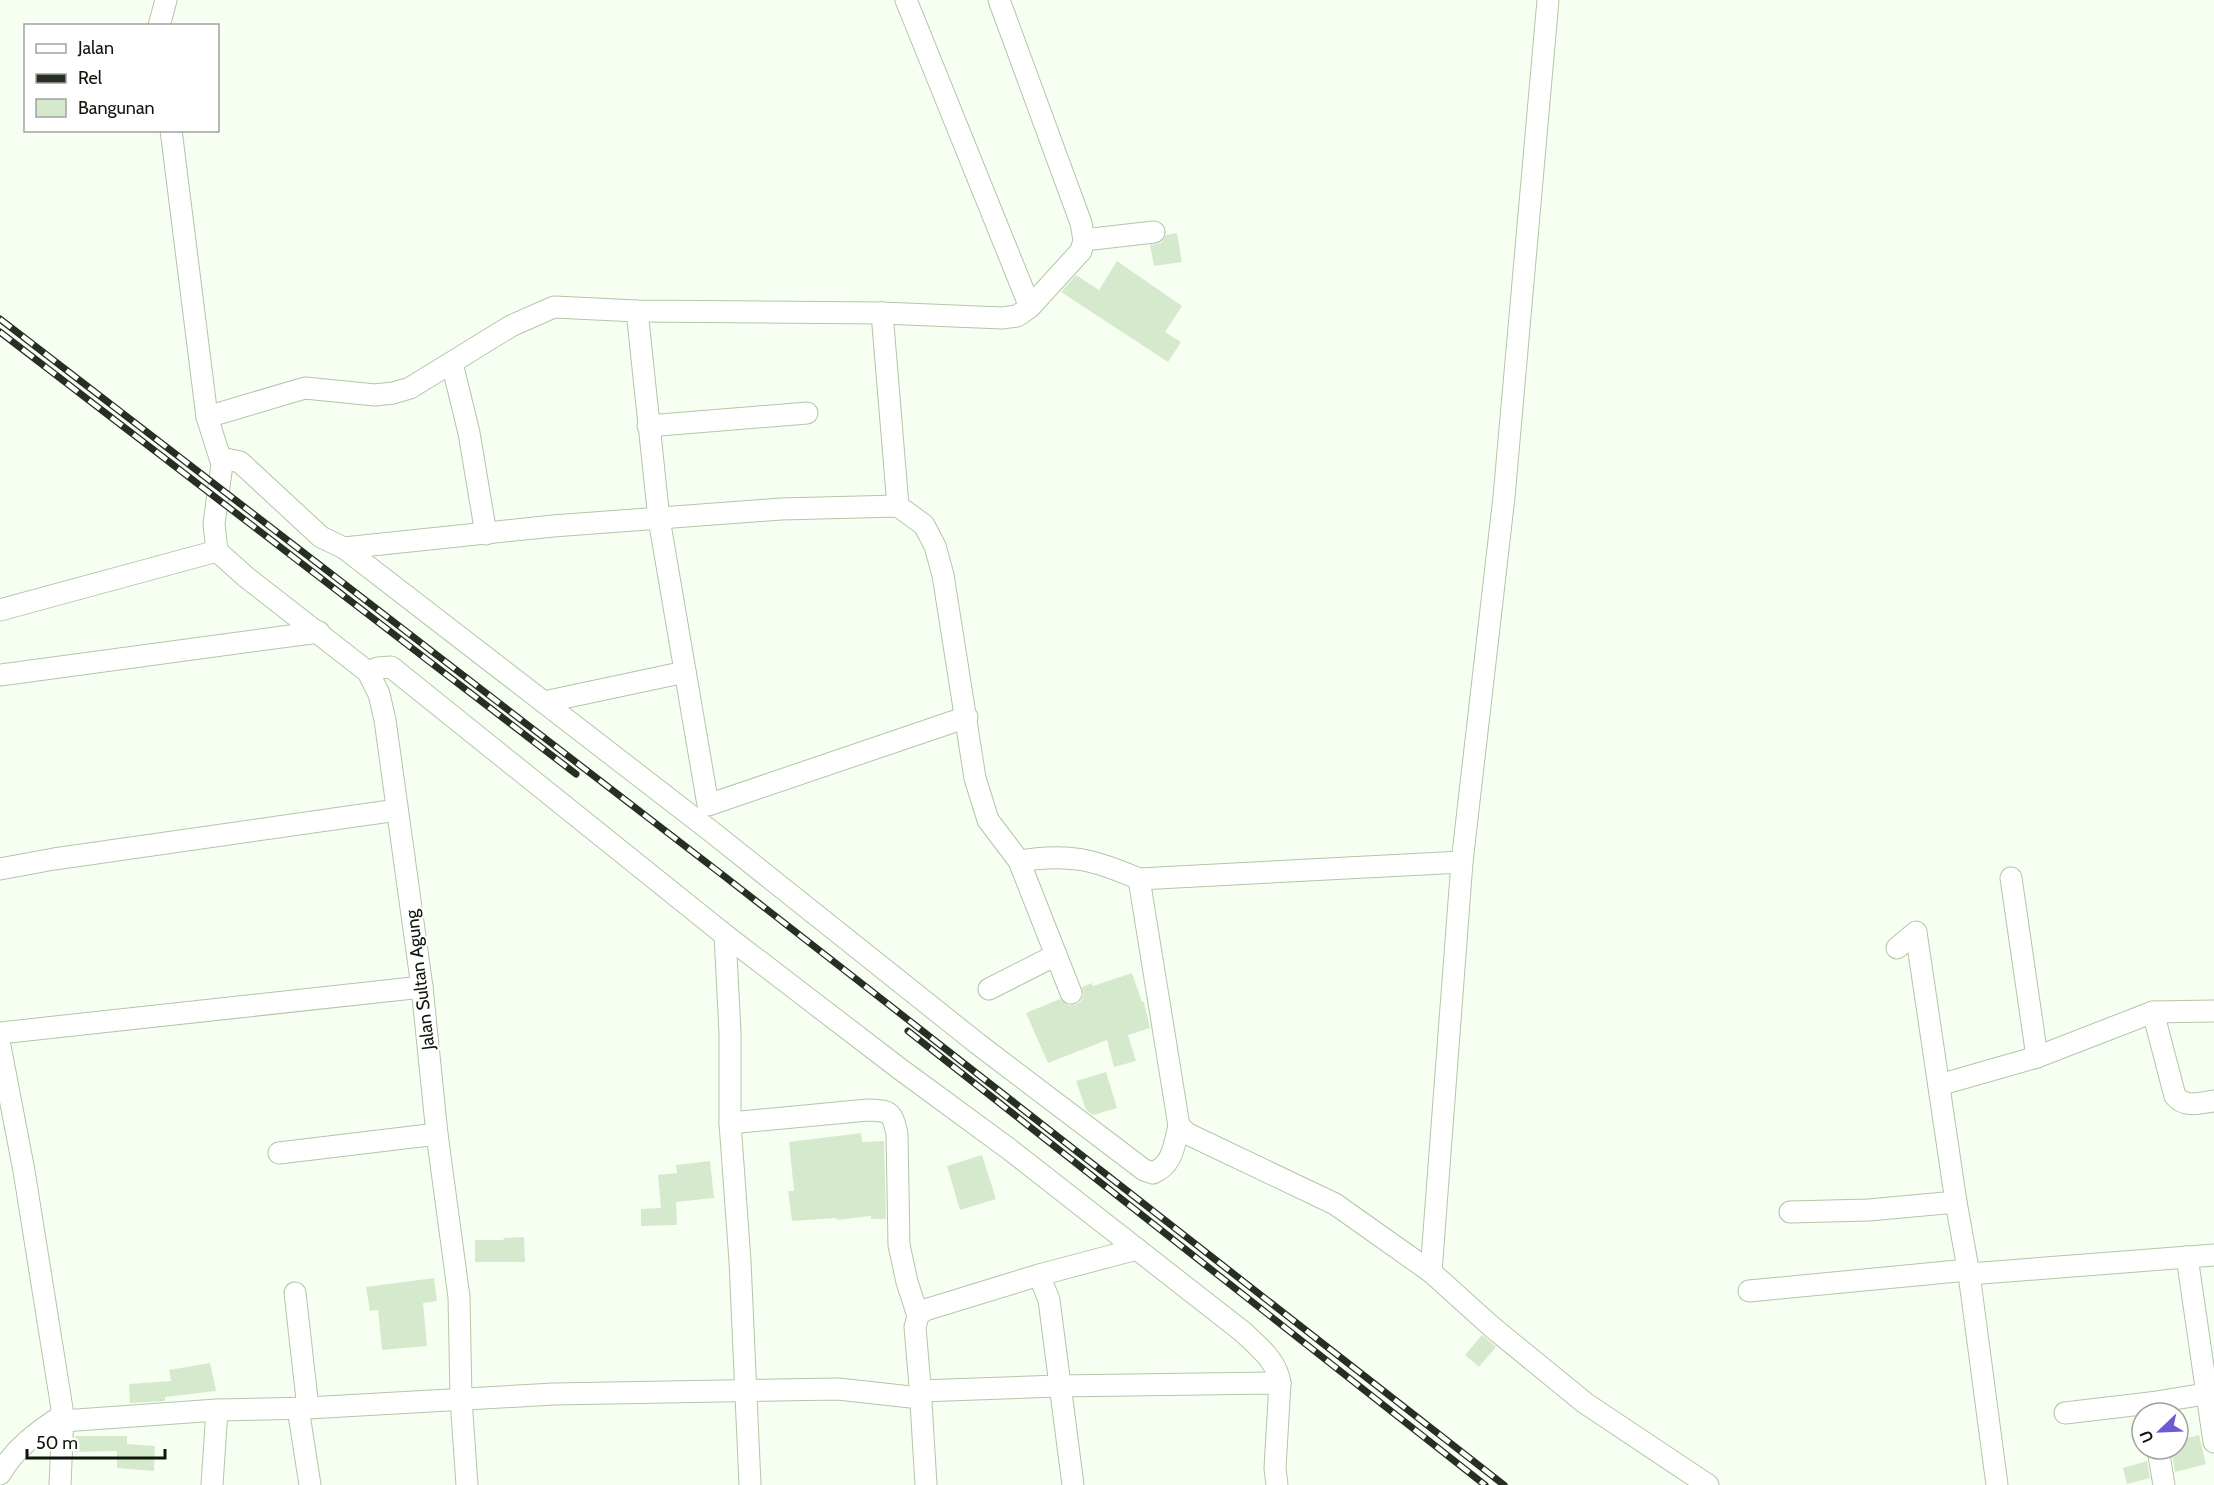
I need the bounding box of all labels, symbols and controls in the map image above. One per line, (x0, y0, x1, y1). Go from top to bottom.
legend (24, 24, 219, 132)
text: Jalan (77, 37, 114, 59)
text: Rel (78, 67, 103, 89)
text: Bangunan (78, 97, 155, 119)
street label: Jalan Sultan Agung (400, 908, 440, 1052)
north arrow (2130, 1401, 2190, 1461)
scale bar (27, 1422, 165, 1460)
text: U (2136, 1428, 2158, 1446)
text: 50 m (36, 1432, 78, 1454)

